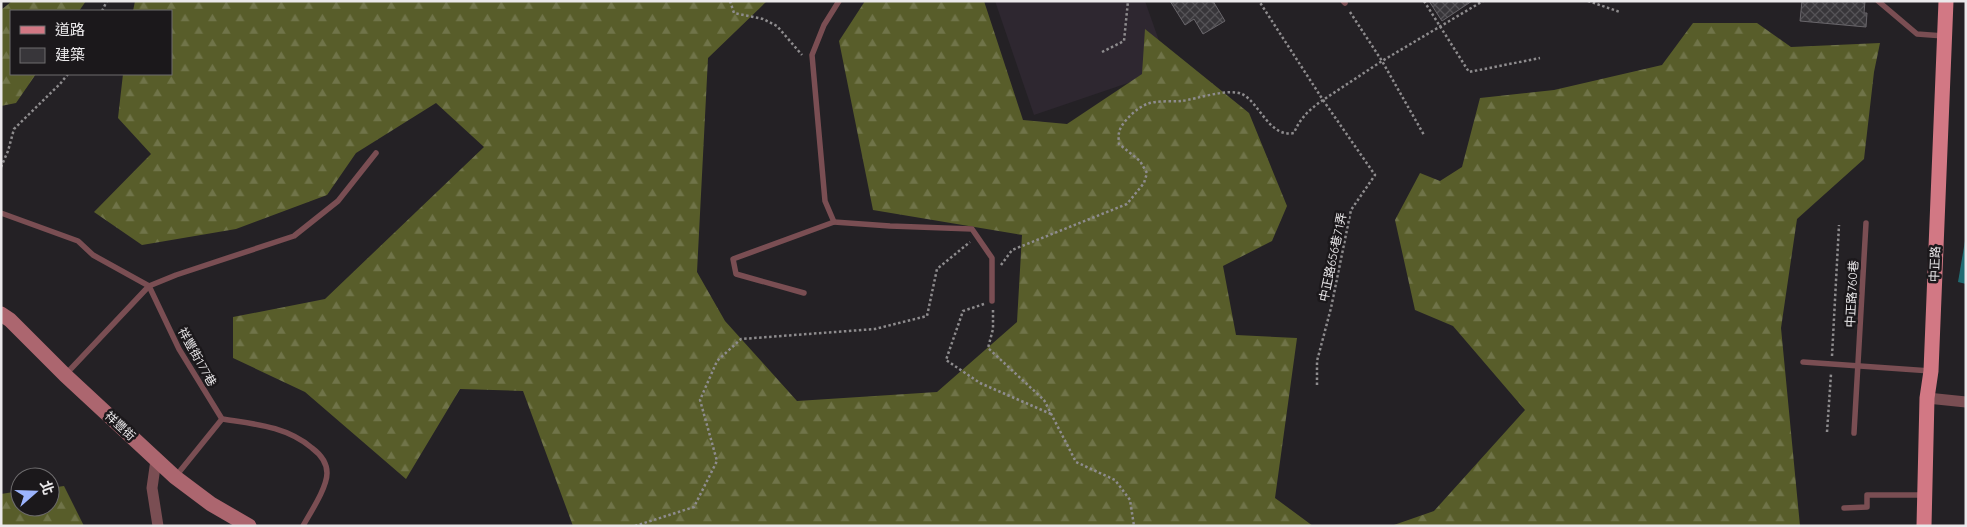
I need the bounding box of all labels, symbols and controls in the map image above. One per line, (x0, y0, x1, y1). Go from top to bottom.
legend (10, 10, 172, 75)
text: 道路 (55, 20, 85, 39)
text: 建築 (55, 45, 85, 64)
street label: 中正路656巷71弄 (1316, 211, 1349, 303)
street label: 中正路 (1926, 246, 1943, 282)
street label: 中正路760巷 (1842, 260, 1861, 328)
street label: 祥豐街177巷 (175, 325, 220, 389)
street label: 祥豐街 (102, 408, 139, 443)
north arrow (10, 467, 60, 517)
text: 北 (36, 478, 58, 497)

